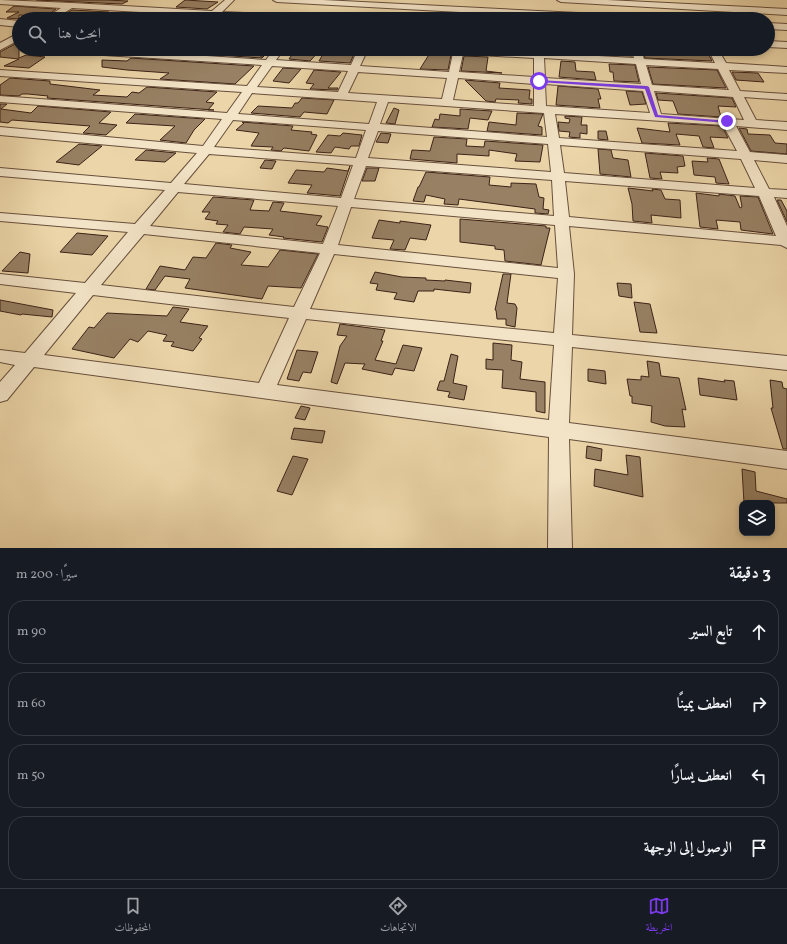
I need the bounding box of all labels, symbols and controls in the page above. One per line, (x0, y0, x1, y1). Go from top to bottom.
search box (12, 12, 775, 56)
icon: search (26, 23, 48, 45)
text: ابحث هنا (58, 24, 101, 45)
route start (530, 72, 548, 90)
route end (718, 112, 736, 130)
map controls (739, 500, 775, 536)
button: layers (739, 500, 775, 536)
text: 3 دقيقة (729, 562, 771, 585)
text: سيرًا · 200 m (16, 566, 78, 584)
icon: ahead (748, 621, 770, 643)
text: تابع السير (690, 622, 732, 643)
text: 90 m (17, 623, 46, 641)
icon: right (748, 693, 770, 715)
text: انعطف يمينًا (677, 694, 732, 715)
text: 60 m (17, 695, 46, 713)
icon: left (748, 765, 770, 787)
text: انعطف يسارًا (671, 766, 732, 787)
text: 50 m (17, 767, 45, 785)
icon: arrive (748, 837, 770, 859)
text: الوصول إلى الوجهة (644, 838, 732, 859)
tab: المحفوظات (115, 895, 151, 938)
tab: الاتجاهات (380, 895, 417, 938)
tab: الخريطة (646, 895, 672, 938)

